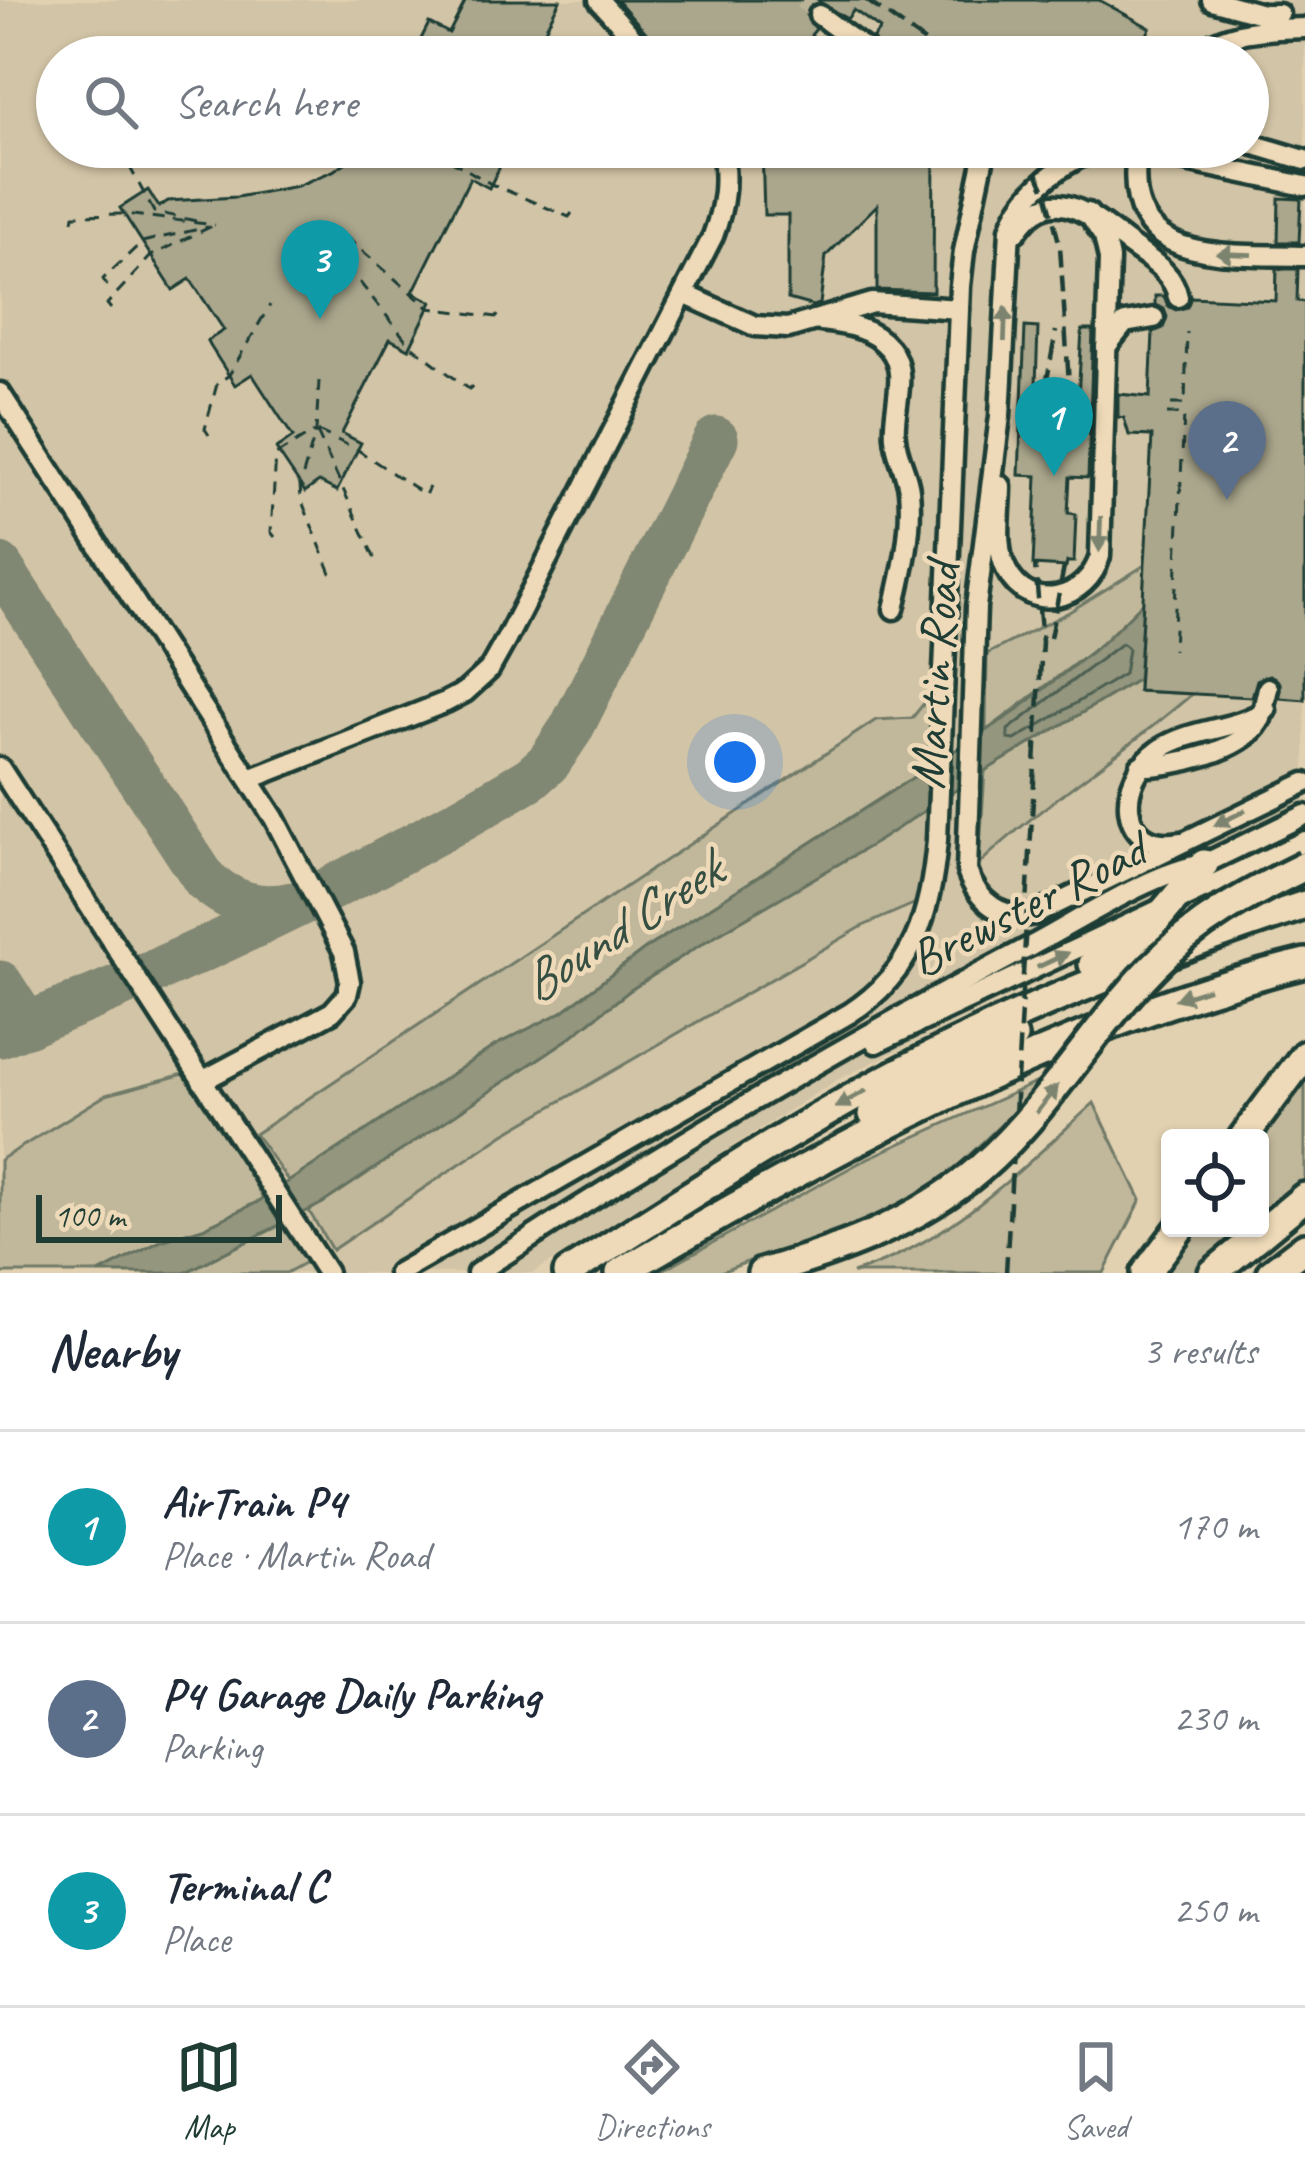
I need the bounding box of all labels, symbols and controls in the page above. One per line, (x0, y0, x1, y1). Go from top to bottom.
search box (36, 36, 1269, 168)
icon: search (78, 69, 144, 135)
text: Search here (174, 74, 357, 131)
pin: 3 (281, 220, 359, 319)
one-way arrow (1214, 245, 1252, 264)
one-way arrow (996, 304, 1015, 342)
pin: 1 (1015, 377, 1093, 476)
pin: 2 (1188, 401, 1266, 500)
one-way arrow (1091, 516, 1110, 554)
street label: Martin Road (894, 554, 974, 791)
your location (705, 732, 765, 792)
one-way arrow (1213, 807, 1247, 827)
street label: Brewster Road (899, 814, 1162, 991)
water label: Bound Creek (507, 832, 742, 1017)
one-way arrow (1036, 950, 1071, 970)
one-way arrow (1173, 986, 1210, 1004)
one-way arrow (1034, 1083, 1059, 1114)
one-way arrow (833, 1088, 868, 1109)
map controls (1161, 1129, 1269, 1237)
button: locate (1161, 1129, 1269, 1237)
scale bar (36, 1189, 282, 1242)
text: 100 m (54, 1195, 125, 1237)
text: Nearby (48, 1319, 176, 1383)
text: 3 results (1143, 1327, 1257, 1376)
text: AirTrain P4 (162, 1474, 345, 1531)
text: 1 (78, 1502, 96, 1551)
text: 170 m (1173, 1502, 1257, 1551)
text: Place · Martin Road (162, 1531, 430, 1580)
text: P4 Garage Daily Parking (162, 1666, 540, 1723)
text: 2 (78, 1694, 96, 1743)
text: 230 m (1173, 1694, 1257, 1743)
text: Parking (162, 1723, 263, 1772)
text: Terminal C (162, 1858, 326, 1915)
text: 3 (78, 1886, 96, 1935)
text: 250 m (1173, 1886, 1257, 1935)
text: Place (162, 1915, 230, 1964)
tab: Map (176, 2034, 242, 2148)
tab: Directions (595, 2034, 710, 2148)
tab: Saved (1063, 2034, 1129, 2148)

